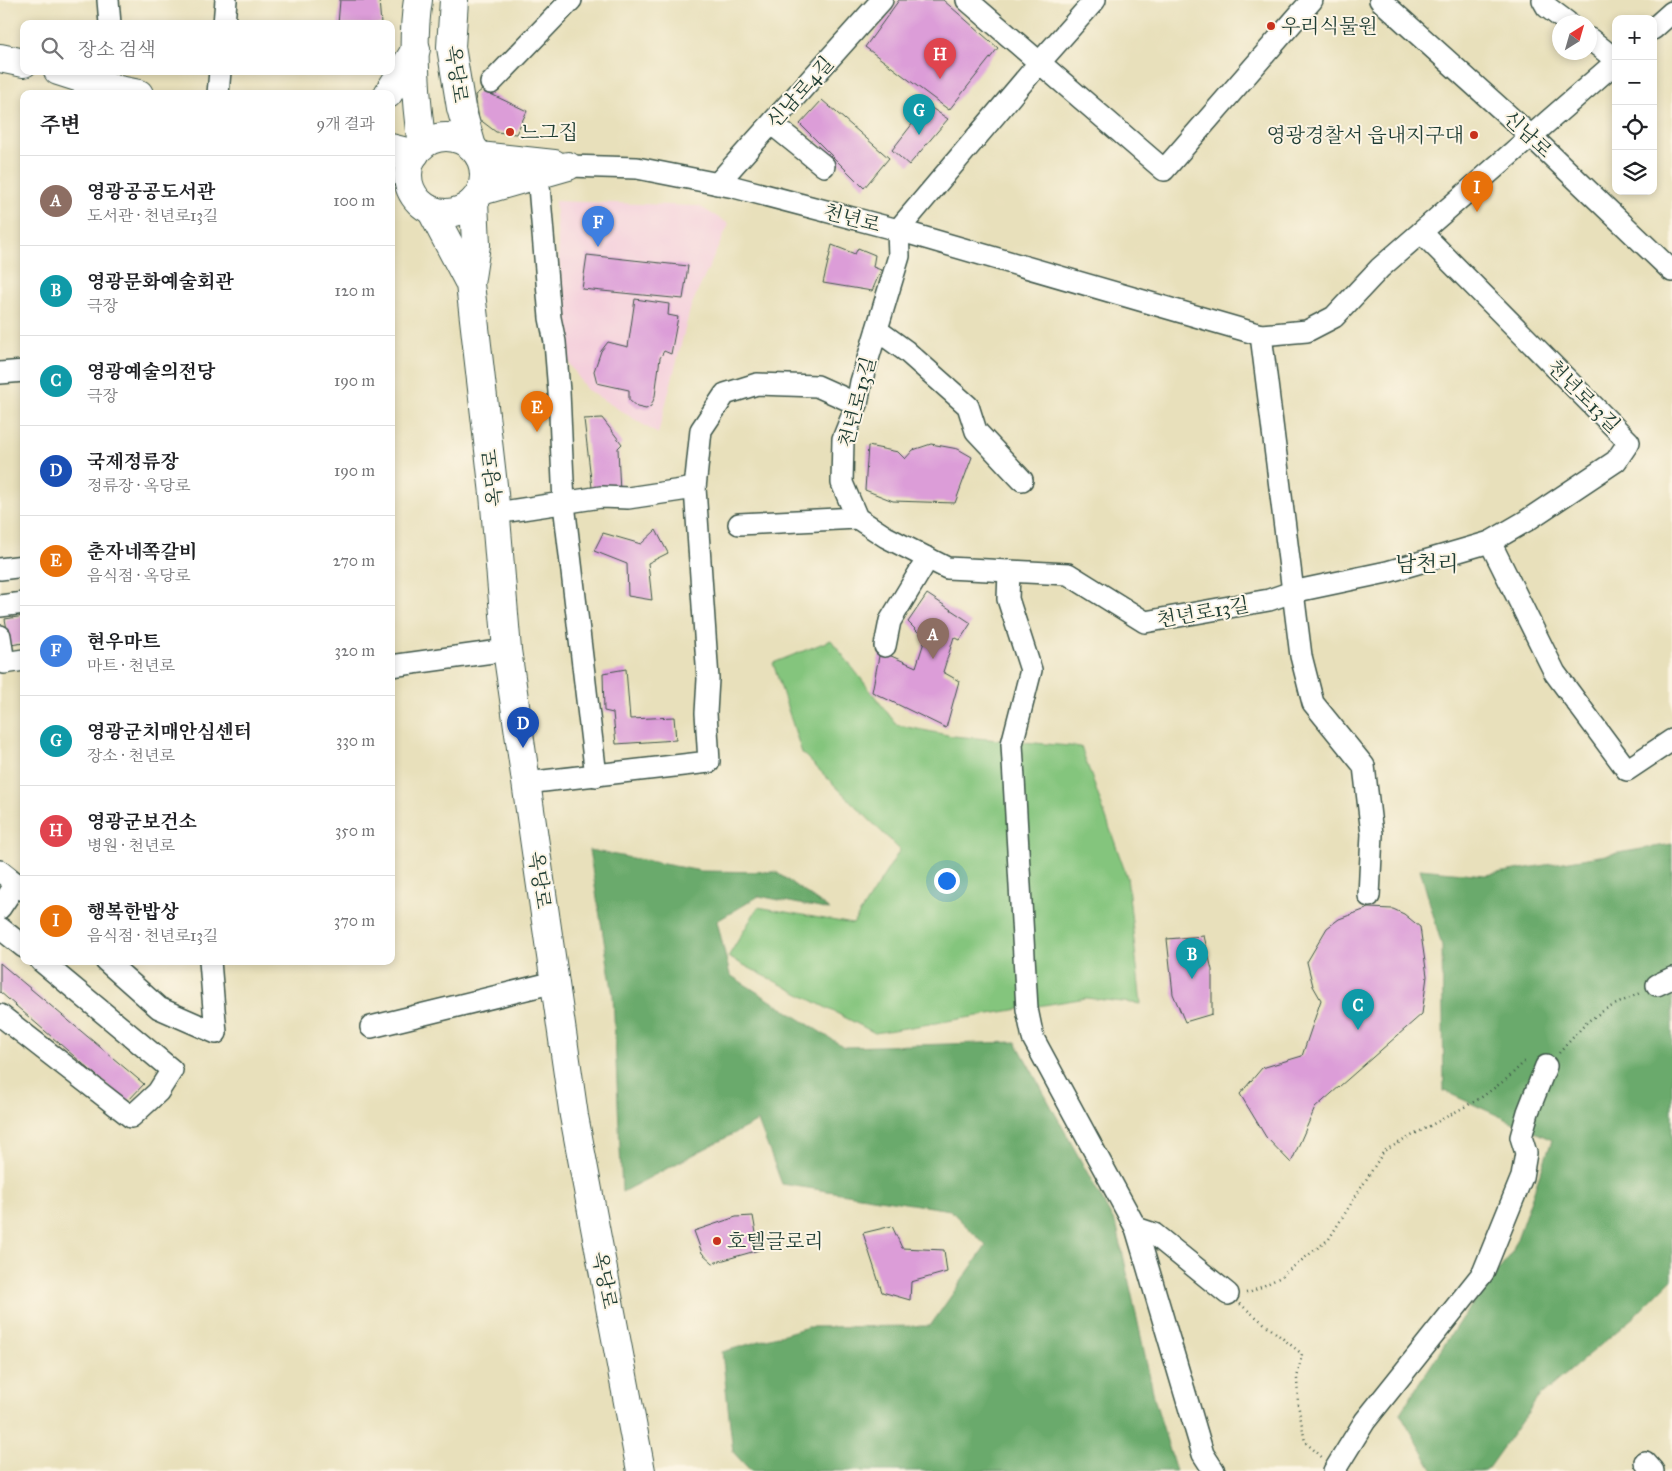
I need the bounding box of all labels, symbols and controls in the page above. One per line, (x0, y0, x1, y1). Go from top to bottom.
place label: 우리식물원 (1281, 14, 1378, 38)
north arrow (1552, 15, 1597, 60)
map controls (1612, 15, 1657, 195)
button: + (1612, 15, 1657, 60)
search box (20, 20, 395, 75)
marker: 우리식물원 (1265, 20, 1277, 32)
icon: search (38, 34, 66, 62)
text: 장소 검색 (78, 38, 156, 61)
pin: H (924, 38, 956, 79)
street label: 옥당로 (441, 44, 473, 104)
street label: 신남로4길 (761, 51, 839, 133)
button: − (1612, 60, 1657, 105)
pin: G (903, 94, 935, 135)
street label: 신남로 (1499, 105, 1557, 163)
button: locate (1612, 105, 1657, 150)
text: 주변 (40, 112, 81, 138)
text: 9개 결과 (317, 114, 375, 133)
place label: 느그집 (520, 120, 578, 144)
place label: 영광경찰서 읍내지구대 (1266, 123, 1464, 147)
marker: 느그집 (504, 126, 516, 138)
marker: 영광경찰서 읍내지구대 (1468, 129, 1480, 141)
button: layers (1612, 150, 1657, 195)
pin: I (1461, 171, 1493, 212)
text: 영광공공도서관 (87, 180, 215, 203)
text: A (51, 191, 61, 210)
text: 100 m (333, 191, 375, 210)
street label: 천년로 (821, 199, 883, 237)
text: 도서관 · 천년로13길 (87, 206, 218, 225)
pin: F (582, 206, 614, 247)
text: 영광문화예술회관 (87, 270, 234, 293)
text: B (51, 281, 61, 300)
text: 120 m (335, 281, 375, 300)
text: 극장 (87, 296, 118, 315)
street label: 천년로13길 (833, 354, 881, 450)
street label: 천년로13길 (1543, 355, 1625, 437)
text: 영광예술의전당 (87, 360, 215, 383)
text: C (51, 371, 61, 390)
text: 190 m (334, 371, 375, 390)
text: 극장 (87, 386, 118, 405)
pin: E (521, 391, 553, 432)
street label: 옥당로 (477, 448, 507, 508)
text: 국제정류장 (87, 450, 179, 473)
text: D (50, 461, 62, 480)
text: 190 m (334, 461, 375, 480)
text: 정류장 · 옥당로 (87, 476, 190, 495)
text: 춘자네쪽갈비 (87, 540, 197, 563)
district label: 남천리 (1395, 550, 1459, 577)
text: E (50, 551, 62, 570)
text: 270 m (333, 551, 375, 570)
text: 음식점 · 옥당로 (87, 566, 190, 585)
street label: 천년로13길 (1155, 592, 1251, 632)
pin: A (917, 618, 949, 659)
text: 현우마트 (87, 630, 160, 653)
text: F (51, 641, 61, 660)
text: 320 m (335, 641, 375, 660)
text: 마트 · 천년로 (87, 656, 175, 675)
pin: D (507, 707, 539, 748)
text: 영광군치매안심센터 (87, 720, 252, 743)
text: G (50, 731, 62, 750)
text: 330 m (336, 731, 375, 750)
text: 장소 · 천년로 (87, 746, 175, 765)
text: 영광군보건소 (87, 810, 197, 833)
text: H (49, 821, 63, 840)
text: 350 m (335, 821, 375, 840)
text: 병원 · 천년로 (87, 836, 175, 855)
street label: 옥당로 (524, 850, 556, 910)
your location (934, 868, 960, 894)
text: 행복한밥상 (87, 900, 179, 923)
text: I (53, 911, 59, 930)
text: 370 m (334, 911, 375, 930)
text: 음식점 · 천년로13길 (87, 926, 218, 945)
pin: B (1176, 938, 1208, 979)
pin: C (1342, 989, 1374, 1030)
place label: 호텔글로리 (727, 1229, 824, 1253)
marker: 호텔글로리 (711, 1235, 723, 1247)
street label: 옥당로 (588, 1249, 622, 1311)

